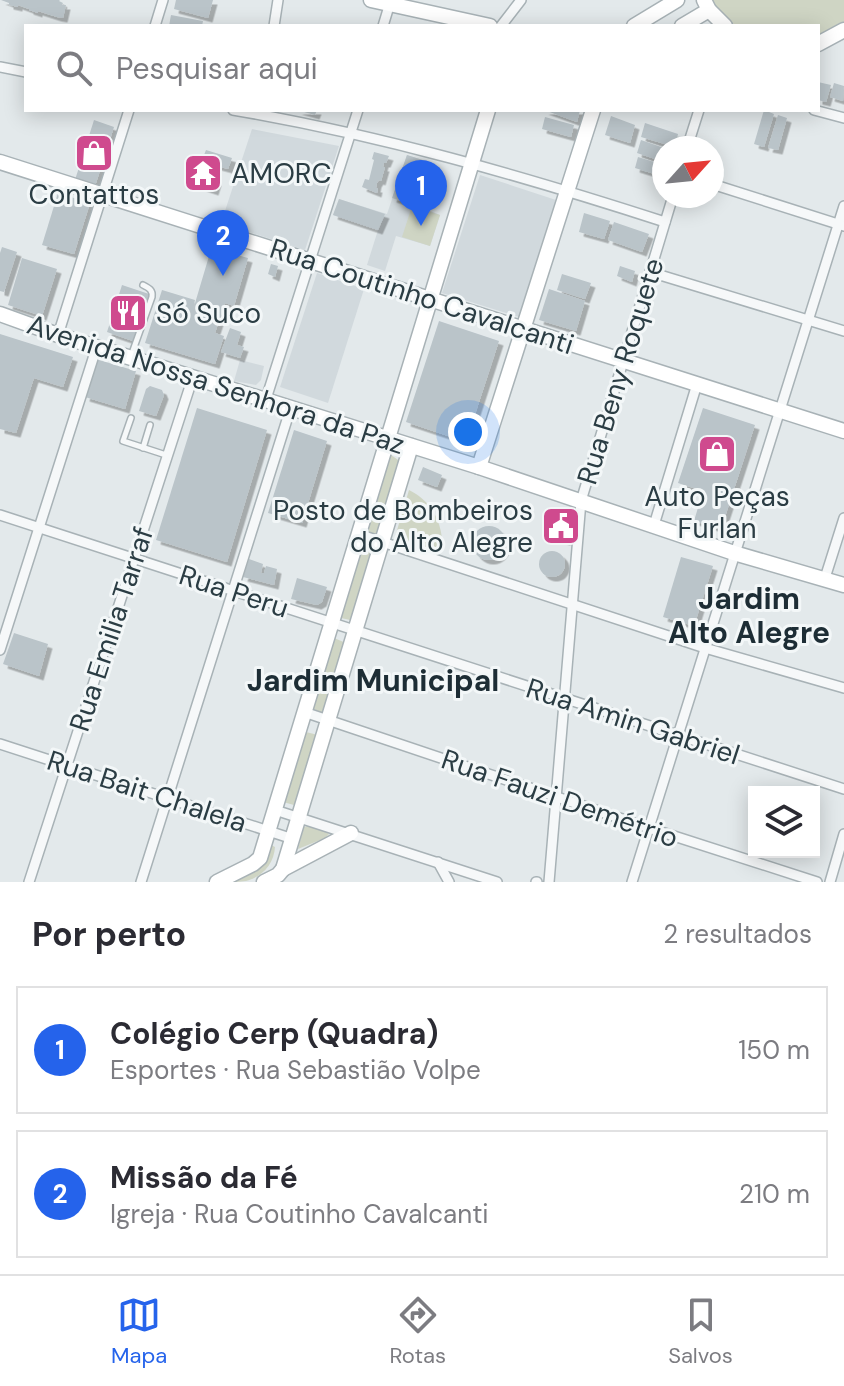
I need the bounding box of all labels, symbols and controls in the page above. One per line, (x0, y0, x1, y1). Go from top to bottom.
search box (24, 24, 820, 112)
icon: search (52, 46, 96, 90)
text: Pesquisar aqui (116, 49, 318, 88)
shop icon: Contattos (73, 132, 115, 174)
north arrow (652, 136, 724, 208)
temple icon: AMORC (182, 152, 224, 194)
place label: AMORC (231, 155, 332, 192)
pin: 1 (395, 160, 447, 226)
place label: Contattos (29, 176, 159, 213)
pin: 2 (197, 210, 249, 276)
street label: Rua Coutinho Cavalcanti (265, 230, 578, 363)
street label: Rua Beny Roquete (568, 253, 672, 489)
restaurant icon: Só Suco (107, 292, 149, 334)
place label: Só Suco (156, 295, 261, 332)
street label: Avenida Nossa Senhora da Paz (22, 306, 409, 463)
your location (448, 412, 488, 452)
shop icon: Auto Peças Furlan (696, 433, 738, 475)
place label: Auto Peças Furlan (644, 478, 790, 547)
place label: Posto de Bombeiros do Alto Alegre (273, 492, 533, 561)
public building icon: Posto de Bombeiros do Alto Alegre (540, 505, 582, 547)
street label: Rua Emilia Tarraf (61, 522, 162, 736)
street label: Rua Peru (174, 556, 293, 627)
district label: Jardim Alto Alegre (668, 579, 830, 652)
district label: Jardim Municipal (247, 661, 499, 700)
street label: Rua Amin Gabriel (521, 670, 744, 773)
street label: Rua Fauzi Demétrio (437, 741, 683, 856)
street label: Rua Bait Chalela (42, 742, 251, 841)
map controls (748, 786, 820, 858)
button: layers (748, 786, 820, 858)
text: Por perto (32, 912, 186, 957)
text: 2 resultados (663, 917, 812, 951)
text: Colégio Cerp (Quadra) (110, 1014, 438, 1053)
text: 1 (55, 1033, 65, 1067)
text: 150 m (738, 1033, 810, 1067)
text: Esportes · Rua Sebastião Volpe (110, 1053, 481, 1087)
text: Missão da Fé (110, 1158, 298, 1197)
text: 2 (52, 1177, 68, 1211)
text: 210 m (739, 1177, 810, 1211)
text: Igreja · Rua Coutinho Cavalcanti (110, 1197, 489, 1231)
tab: Mapa (111, 1293, 167, 1370)
tab: Rotas (389, 1293, 446, 1370)
tab: Salvos (668, 1293, 733, 1370)

